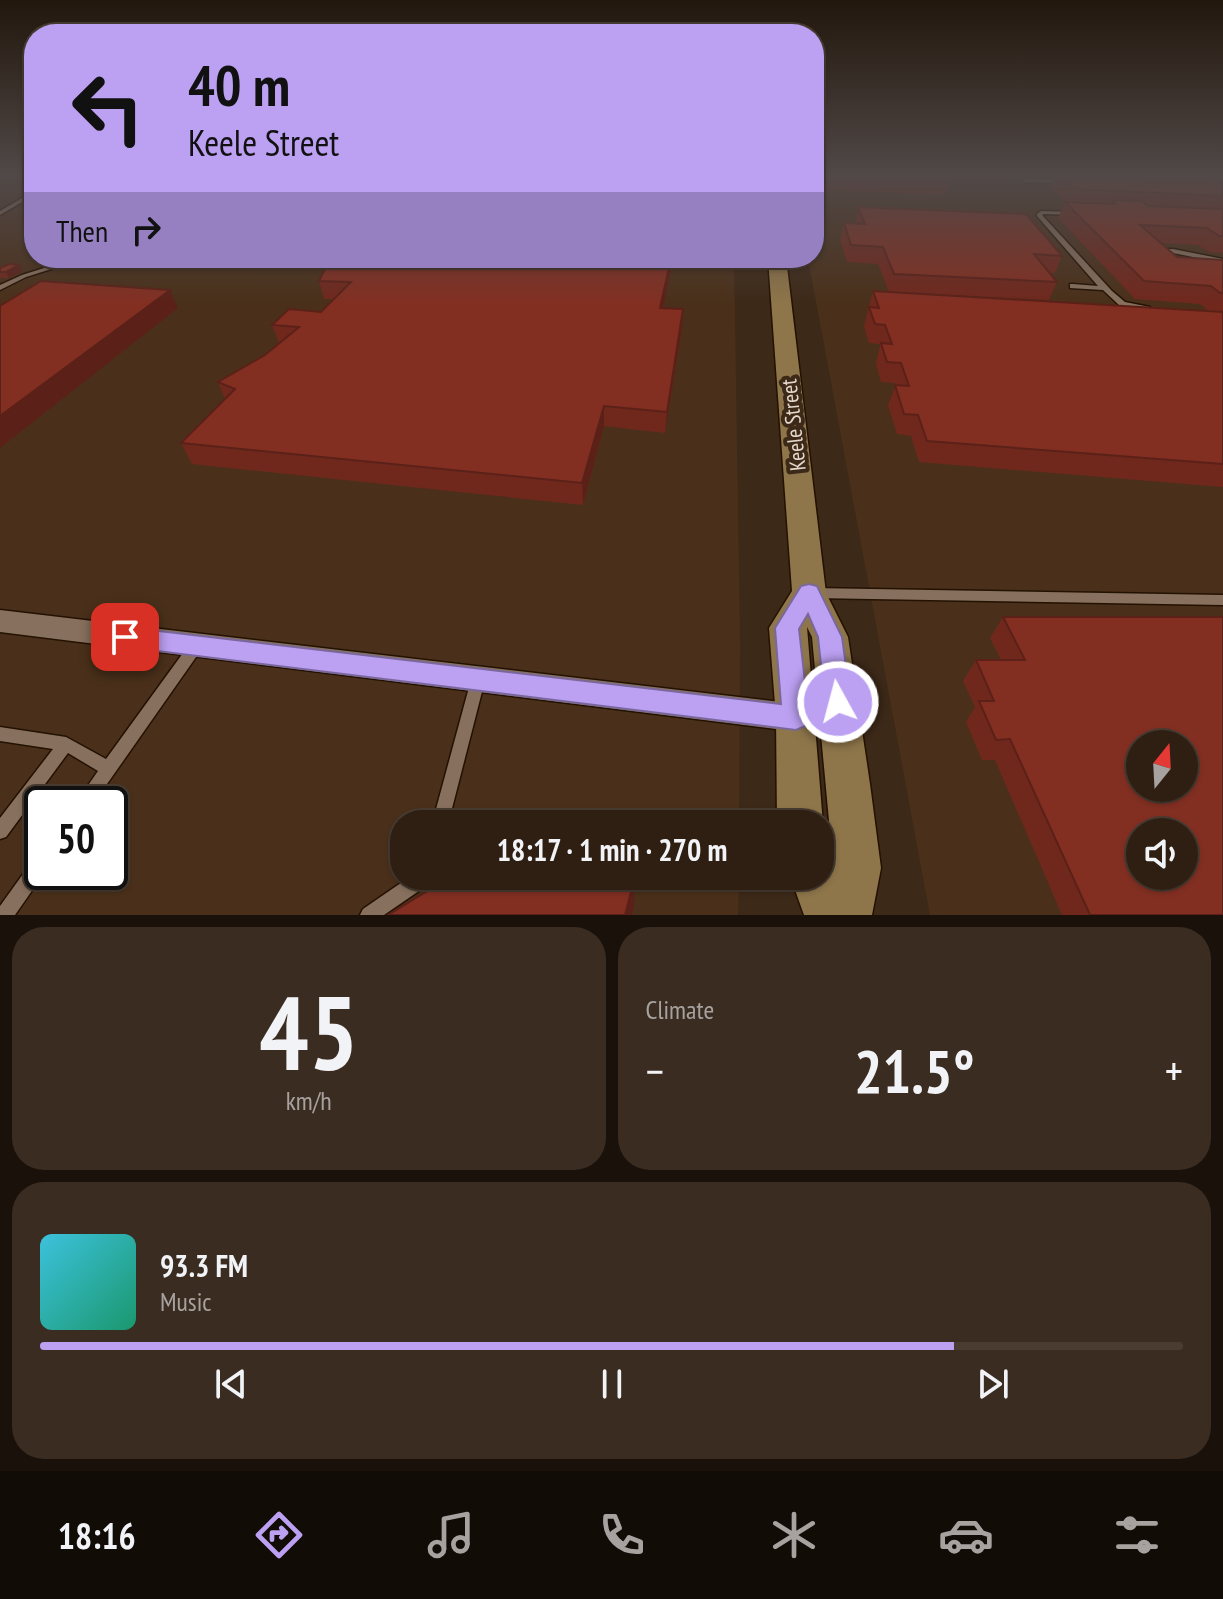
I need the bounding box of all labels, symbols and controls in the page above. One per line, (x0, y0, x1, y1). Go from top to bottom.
text: 40 m (188, 49, 290, 121)
icon: left (56, 56, 160, 160)
text: Keele Street (188, 119, 339, 166)
icon: right (124, 208, 168, 252)
text: Then (56, 211, 108, 250)
street label: Keele Street (774, 378, 812, 472)
pin (91, 603, 159, 671)
icon: arrive (103, 615, 147, 659)
position arrow (796, 660, 880, 744)
north arrow (1126, 730, 1198, 802)
map controls (1126, 730, 1198, 890)
speed limit sign: 50 (24, 786, 128, 890)
button: sound (1126, 818, 1198, 890)
text: 18:17 · 1 min · 270 m (497, 830, 727, 869)
text: 45 (259, 964, 358, 1099)
text: Climate (646, 993, 714, 1026)
text: 21.5° (854, 1032, 975, 1110)
text: − (646, 1042, 664, 1099)
text: + (1165, 1042, 1183, 1099)
text: km/h (286, 1084, 332, 1117)
text: 93.3 FM (160, 1246, 248, 1285)
text: Music (160, 1285, 212, 1318)
icon: previous (209, 1362, 253, 1406)
icon: pause (590, 1362, 634, 1406)
icon: next (971, 1362, 1015, 1406)
icon: directions (251, 1507, 307, 1563)
icon: music (423, 1507, 479, 1563)
icon: phone (594, 1507, 650, 1563)
icon: climate (766, 1507, 822, 1563)
icon: car (938, 1507, 994, 1563)
icon: filters (1109, 1507, 1165, 1563)
text: 18:16 (58, 1512, 136, 1559)

